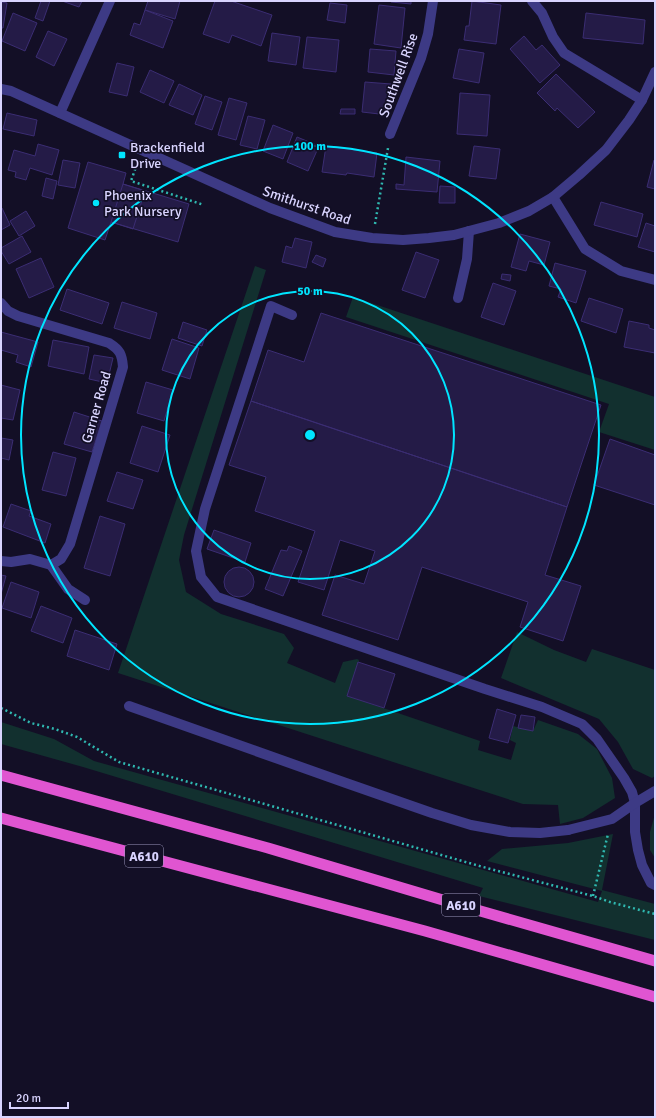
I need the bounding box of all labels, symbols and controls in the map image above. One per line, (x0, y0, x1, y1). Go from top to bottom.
street label: Southwell Rise (375, 31, 422, 120)
place label: Brackenfield Drive (130, 139, 205, 172)
text: 100 m (294, 139, 326, 154)
marker: Brackenfield Drive (117, 150, 127, 160)
street label: Smithurst Road (261, 182, 353, 228)
place label: Phoenix Park Nursery (104, 187, 182, 220)
marker: Phoenix Park Nursery (91, 198, 101, 208)
text: 50 m (297, 284, 323, 299)
street label: Garner Road (78, 369, 115, 445)
centre of rings (303, 428, 317, 442)
road number: A610 (125, 845, 163, 867)
road number: A610 (442, 894, 480, 916)
scale bar (10, 1084, 68, 1110)
text: 20 m (16, 1091, 41, 1106)

